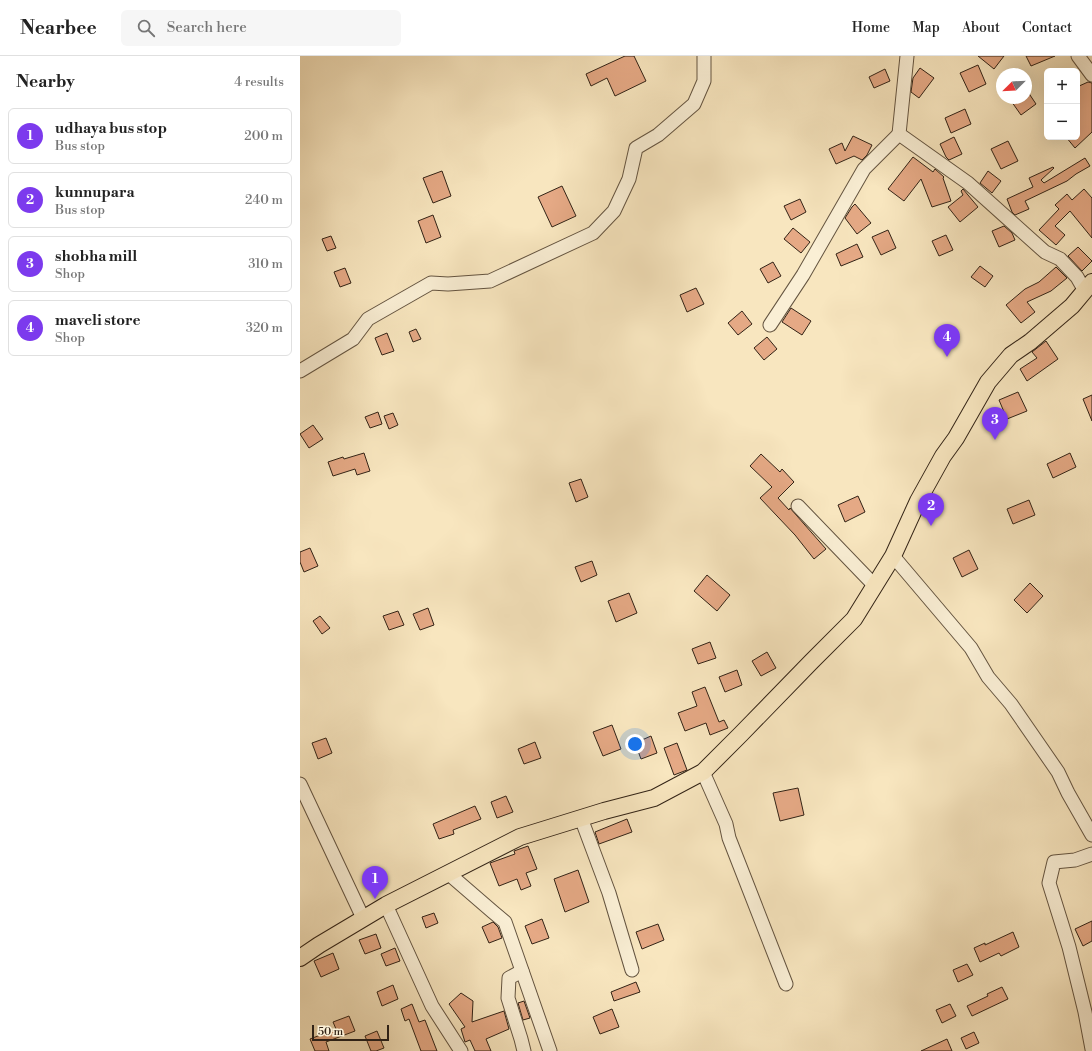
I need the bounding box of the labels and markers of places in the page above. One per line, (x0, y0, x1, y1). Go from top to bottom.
pin: 4 (934, 324, 960, 357)
pin: 3 (982, 407, 1008, 440)
pin: 2 (918, 493, 944, 526)
pin: 1 (362, 866, 388, 899)

